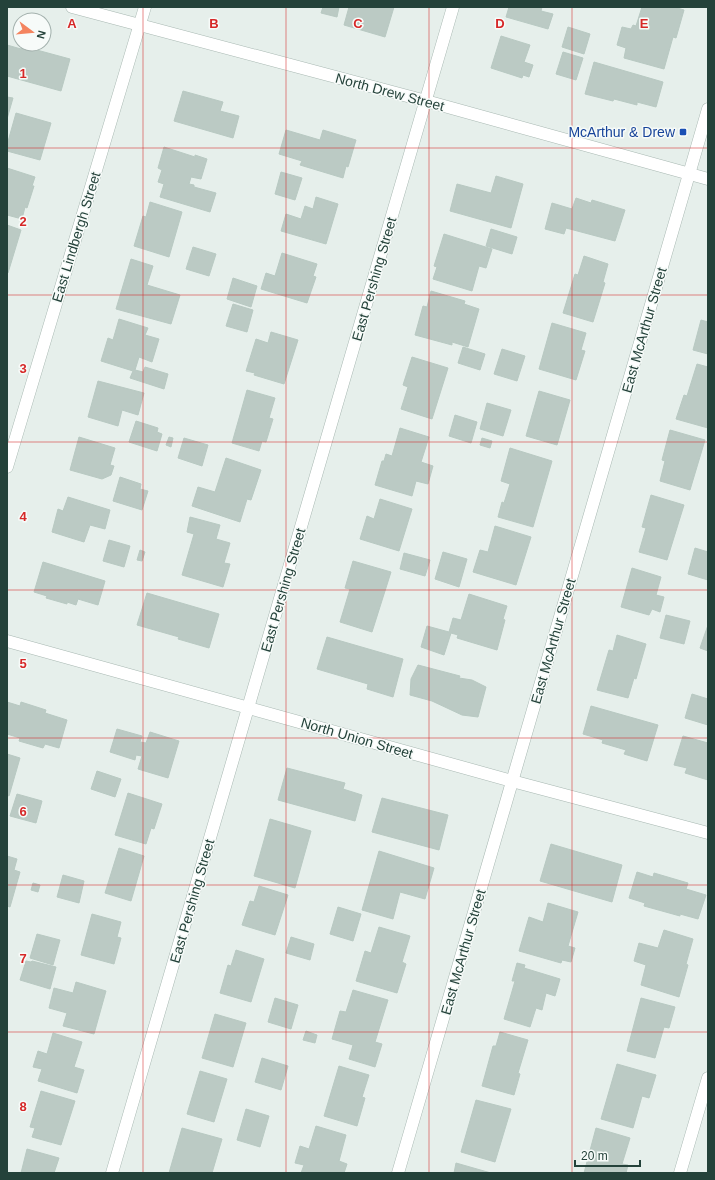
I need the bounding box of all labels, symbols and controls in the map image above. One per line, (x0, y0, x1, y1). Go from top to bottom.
north arrow (12, 12, 52, 52)
text: A (67, 16, 77, 31)
text: B (209, 16, 219, 31)
text: C (353, 16, 363, 31)
text: D (495, 16, 505, 31)
text: E (640, 16, 649, 31)
text: N (35, 29, 48, 40)
text: 1 (19, 66, 27, 81)
street label: North Drew Street (334, 70, 446, 114)
place label: McArthur & Drew (568, 124, 676, 140)
marker: McArthur & Drew (678, 127, 688, 137)
street label: East Lindbergh Street (49, 170, 103, 304)
text: 2 (19, 214, 27, 229)
street label: East Pershing Street (349, 215, 399, 343)
street label: East McArthur Street (618, 265, 670, 395)
text: 3 (19, 361, 27, 376)
text: 4 (19, 509, 27, 524)
street label: East Pershing Street (258, 526, 308, 654)
street label: East McArthur Street (527, 576, 579, 706)
text: 5 (19, 656, 27, 671)
street label: North Union Street (299, 714, 415, 762)
text: 6 (19, 804, 27, 819)
street label: East Pershing Street (167, 837, 217, 965)
street label: East McArthur Street (437, 887, 489, 1017)
text: 7 (19, 951, 27, 966)
text: 8 (19, 1099, 27, 1114)
scale bar (575, 1142, 640, 1168)
text: 20 m (581, 1149, 608, 1163)

